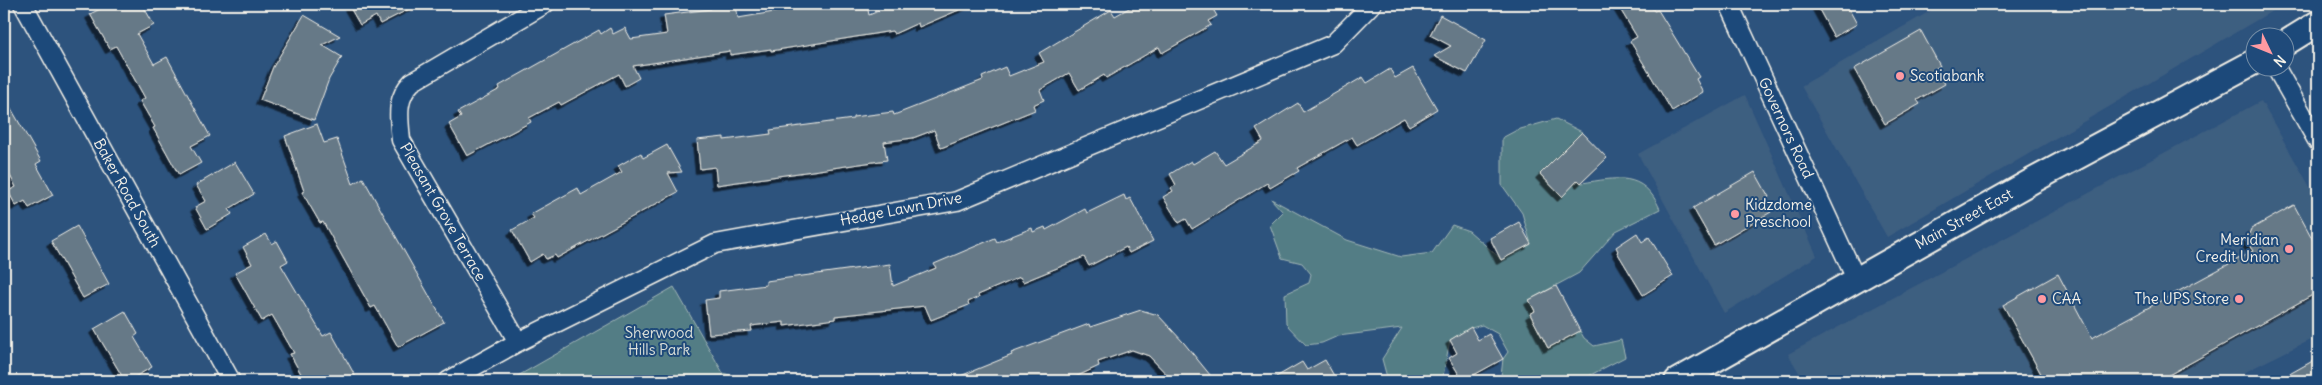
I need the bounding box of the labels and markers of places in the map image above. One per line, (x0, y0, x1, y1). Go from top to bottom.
place label: Scotiabank (1910, 66, 1985, 85)
marker: Scotiabank (1894, 70, 1906, 82)
place label: Kidzdome Preschool (1745, 195, 1812, 231)
marker: Kidzdome Preschool (1729, 208, 1741, 220)
place label: Meridian Credit Union (2195, 230, 2279, 266)
marker: Meridian Credit Union (2283, 243, 2295, 255)
place label: CAA (2052, 289, 2082, 308)
place label: The UPS Store (2134, 289, 2229, 308)
marker: CAA (2036, 293, 2048, 305)
marker: The UPS Store (2233, 293, 2245, 305)

